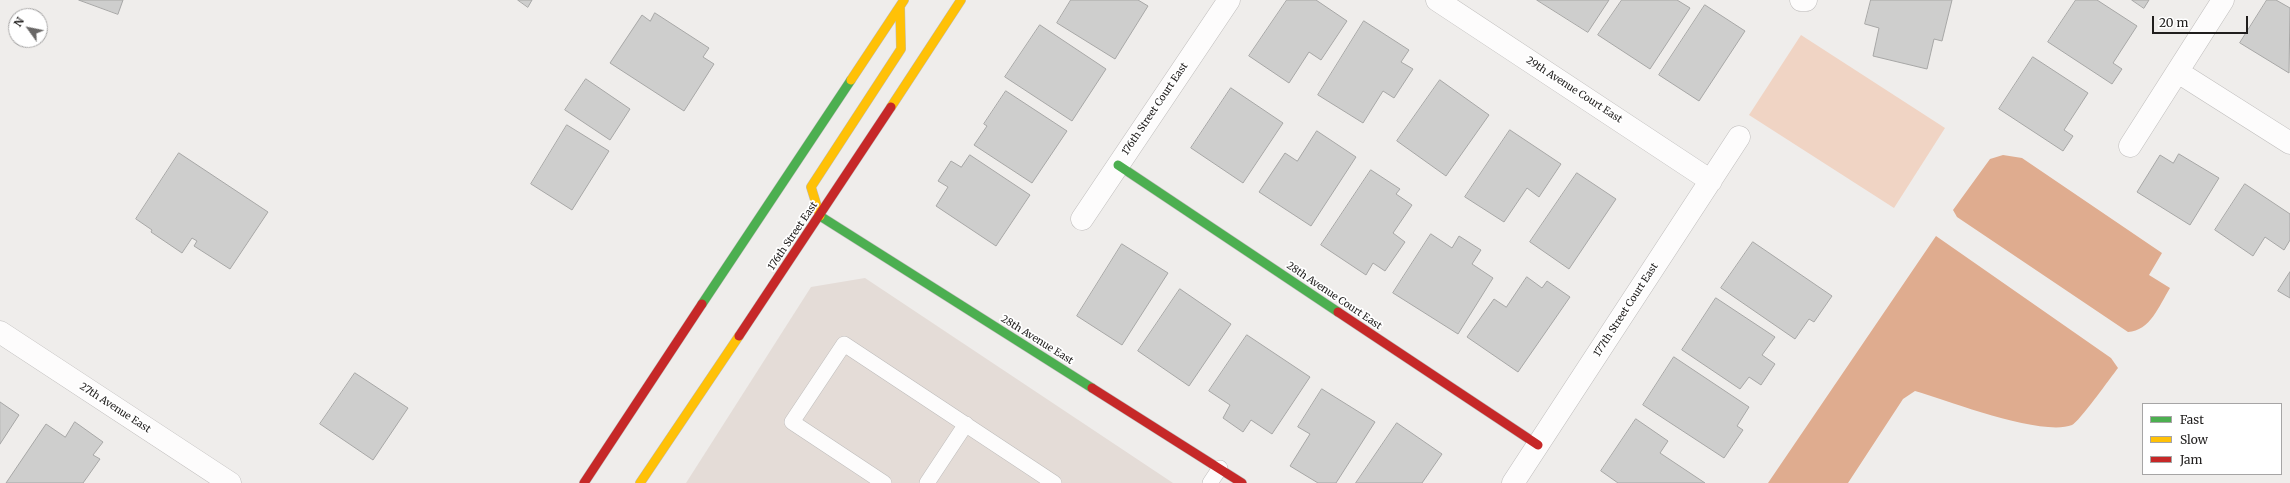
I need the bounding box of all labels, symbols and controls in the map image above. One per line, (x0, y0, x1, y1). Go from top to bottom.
north arrow (8, 8, 48, 48)
scale bar (2154, 8, 2250, 34)
text: N (11, 15, 27, 29)
text: 20 m (2159, 15, 2188, 30)
street label: 29th Avenue Court East (1524, 54, 1624, 126)
street label: 176th Street Court East (1120, 60, 1190, 158)
street label: 176th Street East (766, 200, 820, 272)
street label: 28th Avenue Court East (1284, 260, 1384, 332)
street label: 177th Street Court East (1591, 261, 1661, 359)
street label: 28th Avenue East (999, 313, 1075, 367)
street label: 27th Avenue East (77, 381, 153, 435)
legend (2142, 403, 2282, 475)
text: Fast (2180, 412, 2204, 427)
text: Slow (2180, 432, 2208, 447)
text: Jam (2180, 452, 2202, 467)

